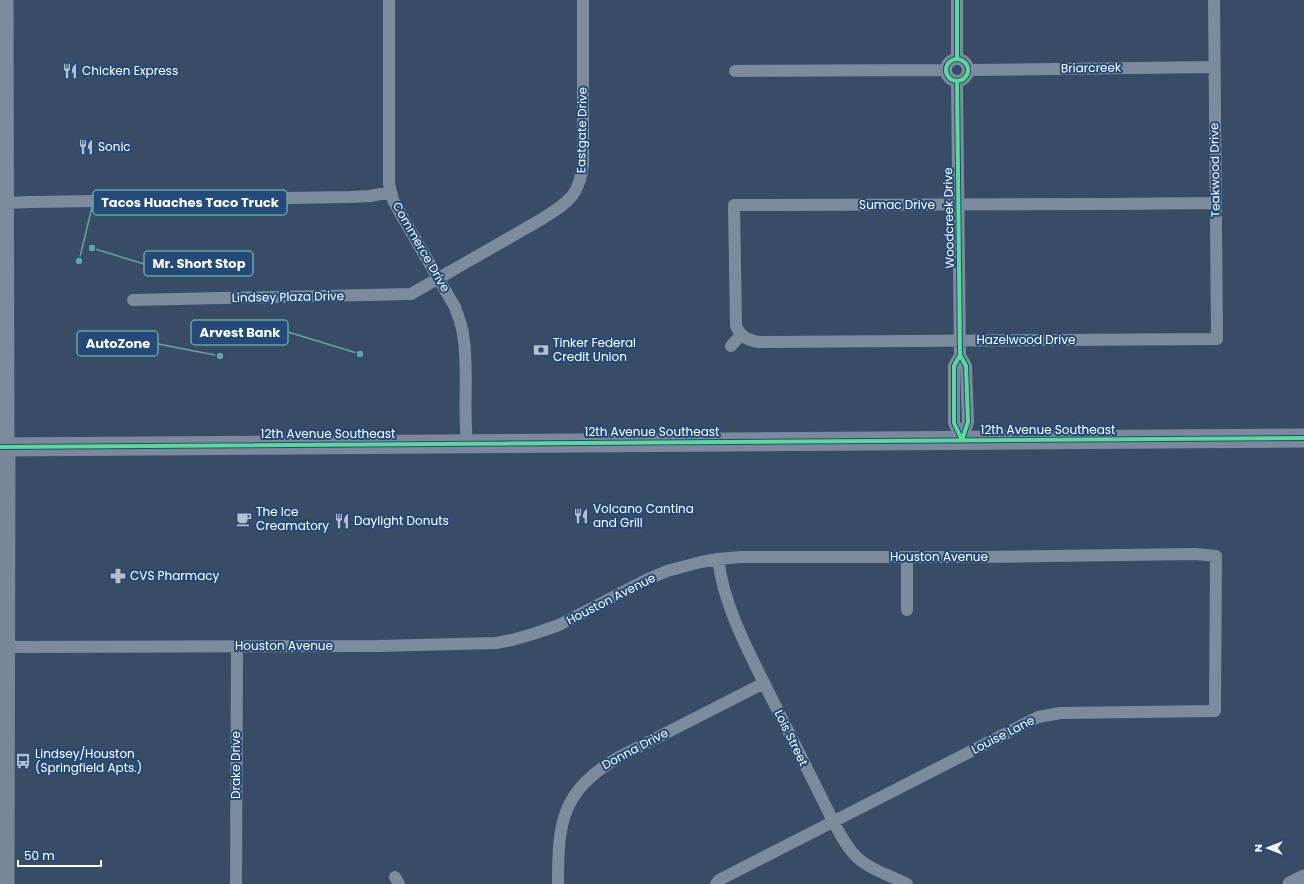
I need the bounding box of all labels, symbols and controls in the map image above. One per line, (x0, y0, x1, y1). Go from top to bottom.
street label: Briarcreek (1061, 58, 1122, 77)
restaurant icon: Chicken Express (61, 62, 79, 80)
place label: Chicken Express (82, 62, 178, 79)
street label: Eastgate Drive (572, 87, 591, 173)
street label: Teakwood Drive (1205, 122, 1224, 218)
restaurant icon: Sonic (77, 138, 95, 156)
place label: Sonic (98, 138, 131, 155)
street label: Woodcreek Drive (939, 167, 958, 269)
callout: Tacos Huaches Taco Truck (93, 190, 287, 215)
text: Tacos Huaches Taco Truck (101, 193, 279, 212)
street label: Sumac Drive (859, 196, 935, 213)
street label: Commerce Drive (389, 199, 454, 295)
callout: Mr. Short Stop (144, 251, 253, 276)
text: Mr. Short Stop (153, 254, 246, 273)
street label: Lindsey Plaza Drive (232, 287, 344, 306)
callout: Arvest Bank (191, 320, 288, 345)
text: Arvest Bank (200, 323, 280, 342)
callout: AutoZone (77, 331, 158, 356)
street label: Hazelwood Drive (977, 331, 1075, 348)
text: AutoZone (86, 334, 150, 353)
place label: Tinker Federal Credit Union (553, 334, 636, 365)
bank icon: Tinker Federal Credit Union (532, 341, 550, 359)
street label: 12th Avenue Southeast (981, 421, 1115, 438)
street label: 12th Avenue Southeast (585, 423, 719, 440)
street label: 12th Avenue Southeast (261, 425, 395, 442)
place label: Volcano Cantina and Grill (593, 500, 694, 531)
place label: The Ice Creamatory (256, 503, 329, 534)
restaurant icon: Volcano Cantina and Grill (572, 507, 590, 525)
cafe icon: The Ice Creamatory (235, 510, 253, 528)
restaurant icon: Daylight Donuts (333, 512, 351, 530)
place label: Daylight Donuts (354, 512, 449, 529)
street label: Houston Avenue (890, 548, 988, 565)
pharmacy icon: CVS Pharmacy (109, 567, 127, 585)
place label: CVS Pharmacy (130, 567, 220, 584)
street label: Houston Avenue (563, 569, 658, 628)
street label: Houston Avenue (235, 637, 333, 654)
street label: Lois Street (771, 707, 812, 769)
street label: Louise Lane (968, 711, 1037, 758)
street label: Donna Drive (599, 724, 671, 773)
street label: Drake Drive (227, 731, 244, 799)
place label: Lindsey/Houston (Springfield Apts.) (35, 745, 142, 776)
bus stop icon: Lindsey/Houston (Springfield Apts.) (14, 752, 32, 770)
north arrow (1248, 828, 1288, 868)
scale bar (18, 842, 101, 868)
text: N (1250, 844, 1266, 852)
text: 50 m (24, 847, 55, 864)

